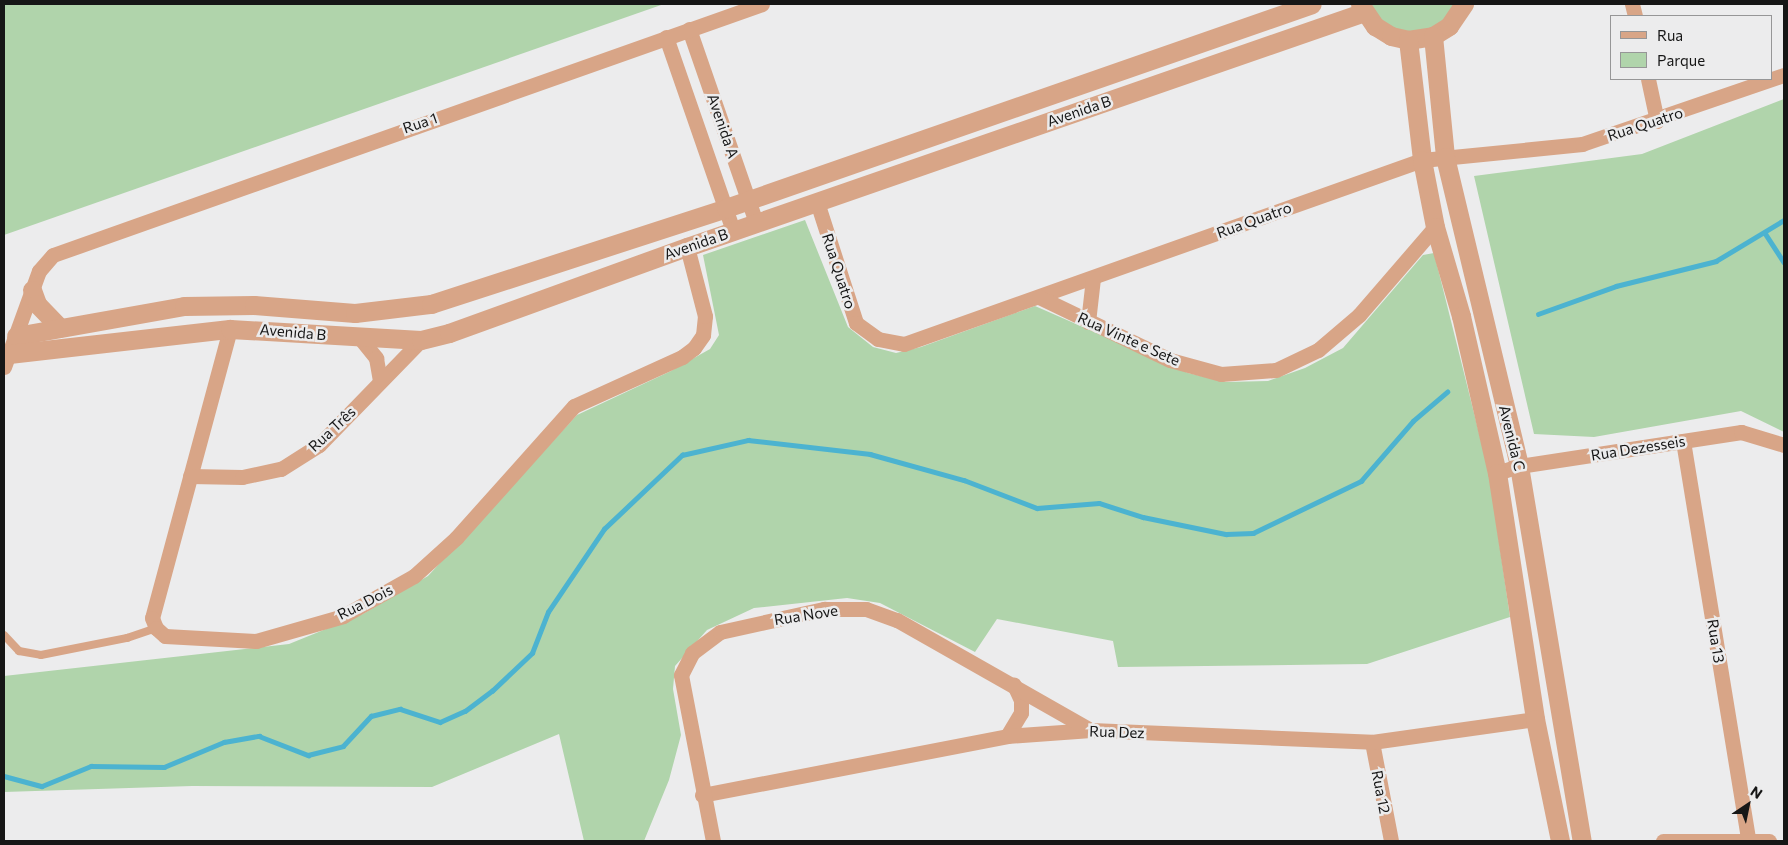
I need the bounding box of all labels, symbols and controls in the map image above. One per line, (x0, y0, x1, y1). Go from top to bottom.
legend (1610, 15, 1773, 80)
text: Rua (1657, 26, 1683, 44)
text: Parque (1657, 51, 1705, 69)
street label: Avenida A (704, 91, 742, 161)
street label: Avenida B (1045, 92, 1113, 130)
street label: Rua Quatro (1605, 103, 1685, 145)
street label: Rua 1 (400, 109, 440, 137)
street label: Rua Quatro (1214, 198, 1294, 242)
street label: Avenida B (662, 225, 730, 263)
street label: Rua Quatro (818, 231, 860, 311)
street label: Rua Vinte e Sete (1075, 308, 1183, 370)
street label: Avenida B (259, 320, 327, 344)
street label: Rua Três (305, 403, 359, 455)
street label: Avenida C (1495, 403, 1529, 473)
street label: Rua Dezesseis (1589, 432, 1687, 464)
street label: Rua Dois (334, 580, 396, 624)
street label: Rua Nove (773, 601, 839, 629)
street label: Rua 13 (1704, 618, 1728, 664)
street label: Rua Dez (1089, 722, 1145, 742)
street label: Rua 12 (1368, 769, 1394, 815)
north arrow (1723, 780, 1773, 830)
text: N (1748, 782, 1766, 802)

